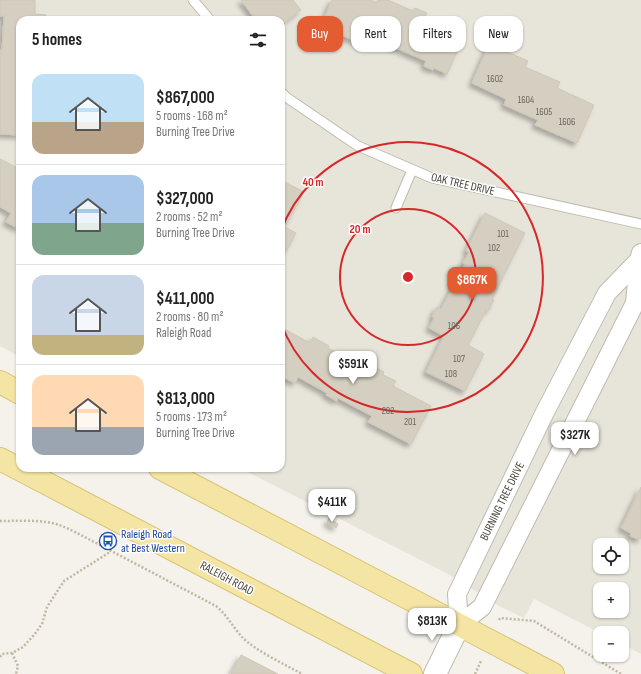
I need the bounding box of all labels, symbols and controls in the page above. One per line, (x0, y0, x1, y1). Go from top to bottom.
chip: Buy (297, 16, 343, 52)
chip: Rent (351, 16, 401, 52)
chip: Filters (409, 16, 466, 52)
chip: New (474, 16, 523, 52)
icon: filters (247, 29, 269, 51)
text: 5 homes (32, 30, 82, 50)
house number: 1602 (487, 73, 503, 85)
text: $867,000 (156, 88, 215, 108)
icon: home (64, 90, 112, 138)
house number: 1604 (518, 94, 534, 106)
house number: 1605 (536, 106, 552, 118)
text: 5 rooms · 168 m² (156, 108, 228, 124)
house number: 1606 (559, 116, 575, 128)
text: Burning Tree Drive (156, 124, 235, 140)
street label: OAK TREE DRIVE (430, 170, 496, 199)
text: 40 m (302, 175, 324, 190)
text: $327,000 (156, 189, 214, 209)
icon: home (64, 191, 112, 239)
text: 2 rooms · 52 m² (156, 209, 223, 225)
text: 20 m (350, 222, 370, 237)
text: Burning Tree Drive (156, 225, 235, 241)
house number: 101 (497, 228, 509, 240)
house number: 102 (488, 242, 500, 254)
pin: $867K (444, 267, 500, 301)
centre of rings (401, 270, 415, 284)
text: $867K (456, 272, 488, 288)
text: $411,000 (156, 289, 214, 309)
icon: home (64, 291, 112, 339)
text: 2 rooms · 80 m² (156, 309, 223, 325)
house number: 106 (448, 320, 460, 332)
text: Raleigh Road (156, 325, 211, 341)
pin: $591K (325, 351, 381, 385)
house number: 107 (453, 353, 465, 365)
text: $591K (338, 356, 368, 372)
house number: 108 (445, 368, 457, 380)
text: $813,000 (156, 389, 215, 409)
icon: home (64, 391, 112, 439)
house number: 202 (382, 405, 394, 417)
text: 5 rooms · 173 m² (156, 409, 227, 425)
house number: 201 (404, 416, 417, 428)
pin: $327K (547, 422, 603, 456)
text: Burning Tree Drive (156, 425, 235, 441)
text: $327K (560, 427, 590, 443)
street label: BURNING TREE DRIVE (477, 459, 528, 543)
pin: $411K (304, 489, 360, 523)
text: $411K (317, 494, 347, 510)
place label: Raleigh Road at Best Western (121, 527, 185, 556)
bus stop icon: Raleigh Road at Best Western (98, 531, 118, 551)
map controls (593, 538, 629, 662)
button: locate (593, 538, 629, 574)
street label: RALEIGH ROAD (197, 558, 256, 599)
button: + (593, 582, 629, 618)
pin: $813K (404, 608, 460, 642)
text: $813K (417, 613, 447, 629)
button: − (593, 626, 629, 662)

